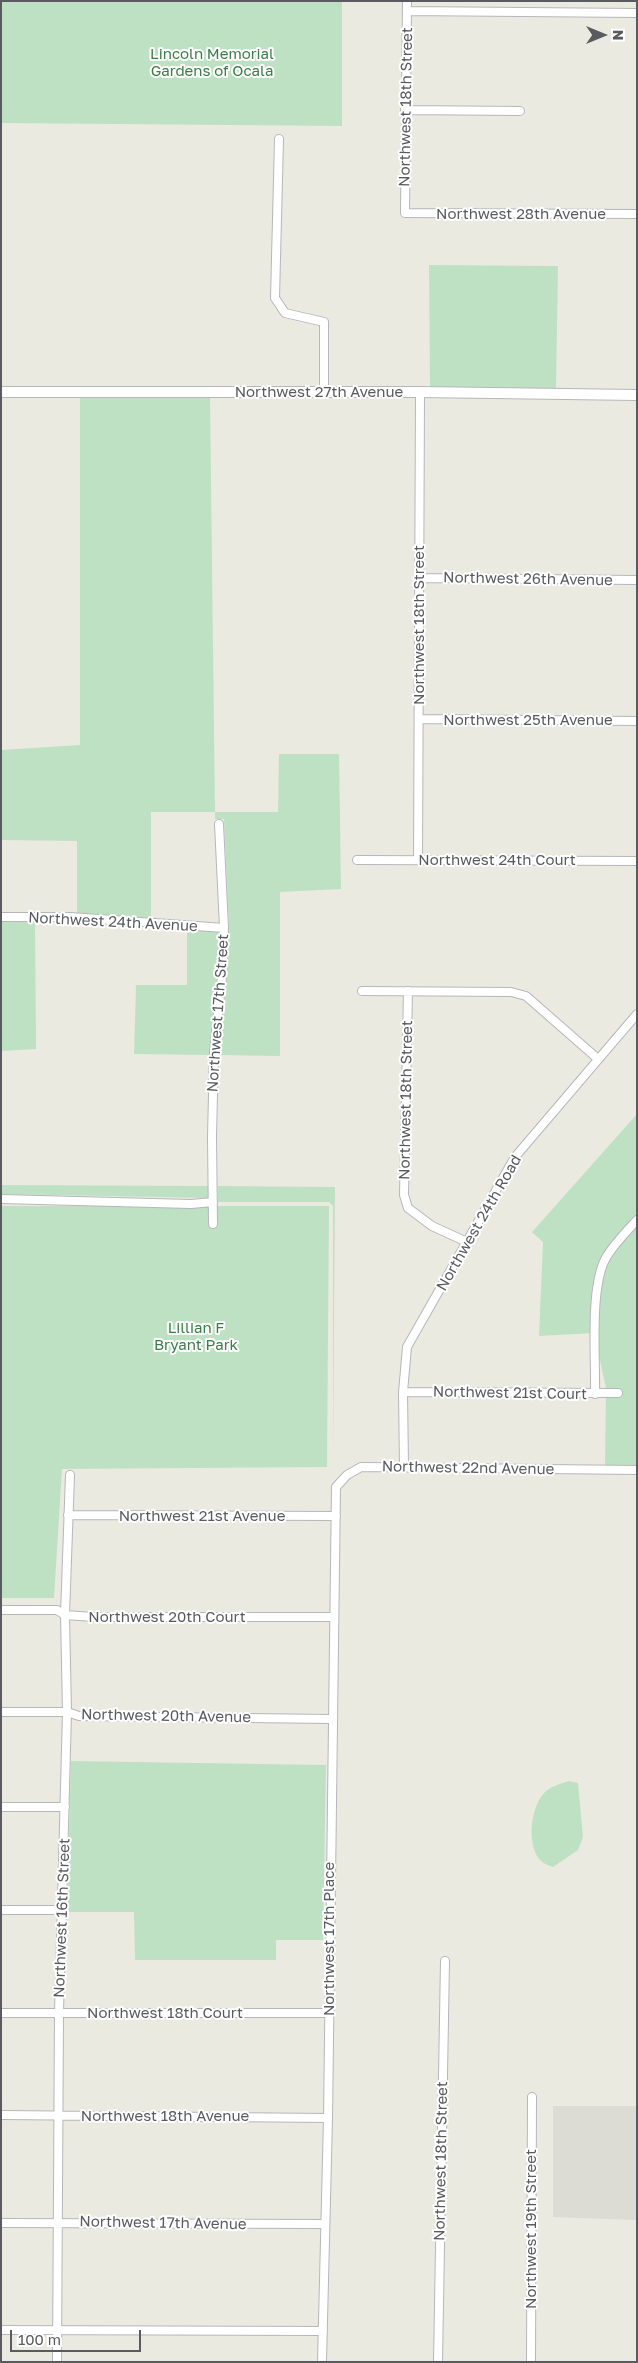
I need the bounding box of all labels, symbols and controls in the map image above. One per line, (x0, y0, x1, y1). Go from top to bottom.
north arrow (578, 10, 628, 60)
street label: Northwest 18th Street (396, 27, 416, 187)
text: N (610, 30, 627, 40)
park label: Lincoln Memorial Gardens of Ocala (150, 45, 274, 80)
street label: Northwest 28th Avenue (436, 205, 606, 223)
street label: Northwest 27th Avenue (235, 383, 403, 401)
street label: Northwest 18th Street (410, 545, 428, 705)
street label: Northwest 26th Avenue (443, 569, 613, 589)
street label: Northwest 25th Avenue (443, 711, 613, 729)
street label: Northwest 24th Court (418, 851, 576, 869)
street label: Northwest 24th Avenue (28, 909, 198, 935)
street label: Northwest 17th Street (203, 933, 233, 1093)
street label: Northwest 18th Street (396, 1020, 416, 1180)
street label: Northwest 24th Road (433, 1152, 525, 1294)
park label: Lillian F Bryant Park (154, 1319, 238, 1354)
street label: Northwest 21st Court (433, 1383, 587, 1403)
street label: Northwest 22nd Avenue (382, 1457, 554, 1479)
street label: Northwest 21st Avenue (119, 1507, 285, 1525)
street label: Northwest 20th Court (88, 1608, 246, 1626)
street label: Northwest 20th Avenue (81, 1706, 251, 1726)
street label: Northwest 16th Street (50, 1838, 74, 1998)
street label: Northwest 17th Place (320, 1862, 338, 2016)
street label: Northwest 18th Court (87, 2004, 243, 2022)
street label: Northwest 18th Street (431, 2081, 451, 2241)
street label: Northwest 18th Avenue (81, 2107, 249, 2125)
street label: Northwest 19th Street (522, 2149, 540, 2309)
street label: Northwest 17th Avenue (79, 2213, 247, 2233)
scale bar (12, 2320, 144, 2352)
text: 100 m (18, 2330, 61, 2348)

